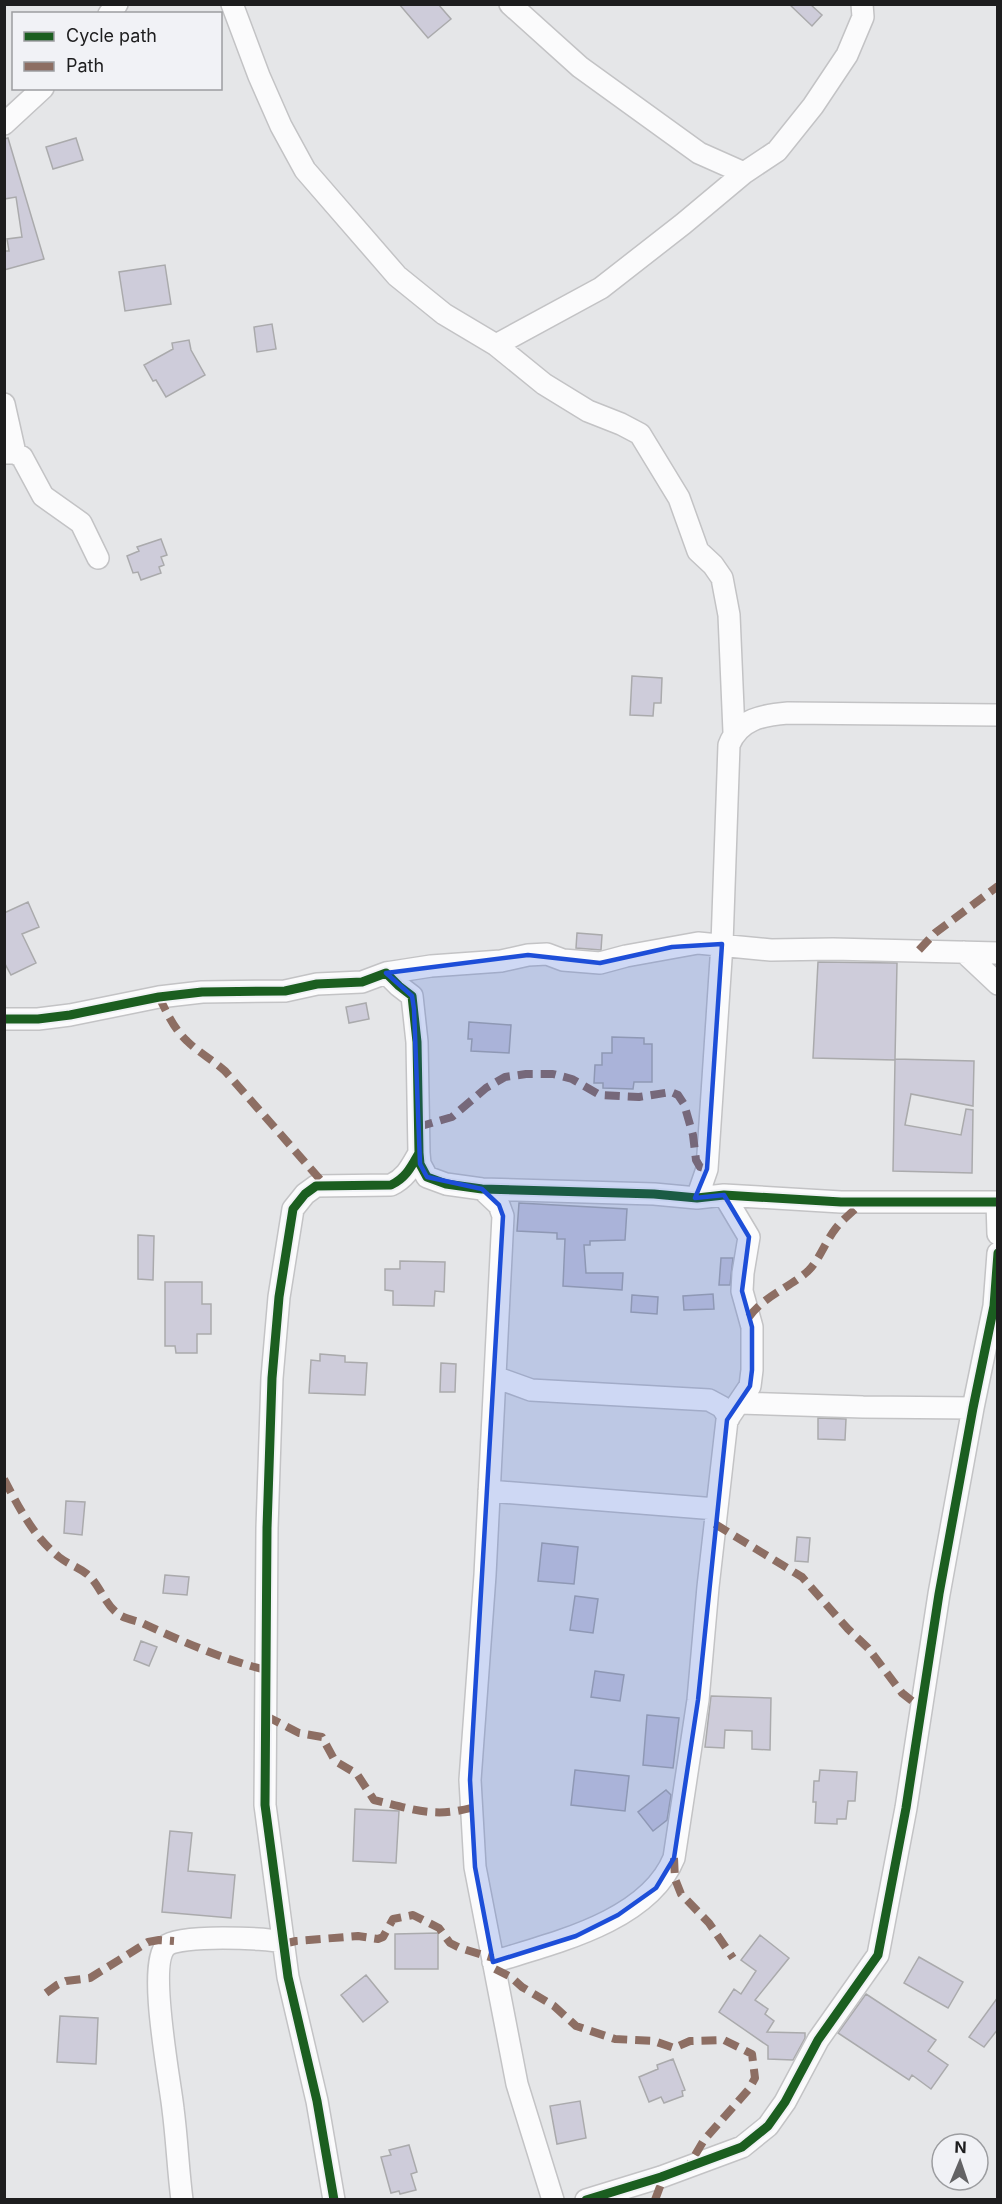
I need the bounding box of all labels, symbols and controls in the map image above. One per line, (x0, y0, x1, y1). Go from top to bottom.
legend (12, 12, 222, 90)
text: Cycle path (66, 25, 157, 46)
text: Path (66, 55, 104, 76)
north arrow (930, 2132, 990, 2192)
text: N (954, 2137, 967, 2157)

